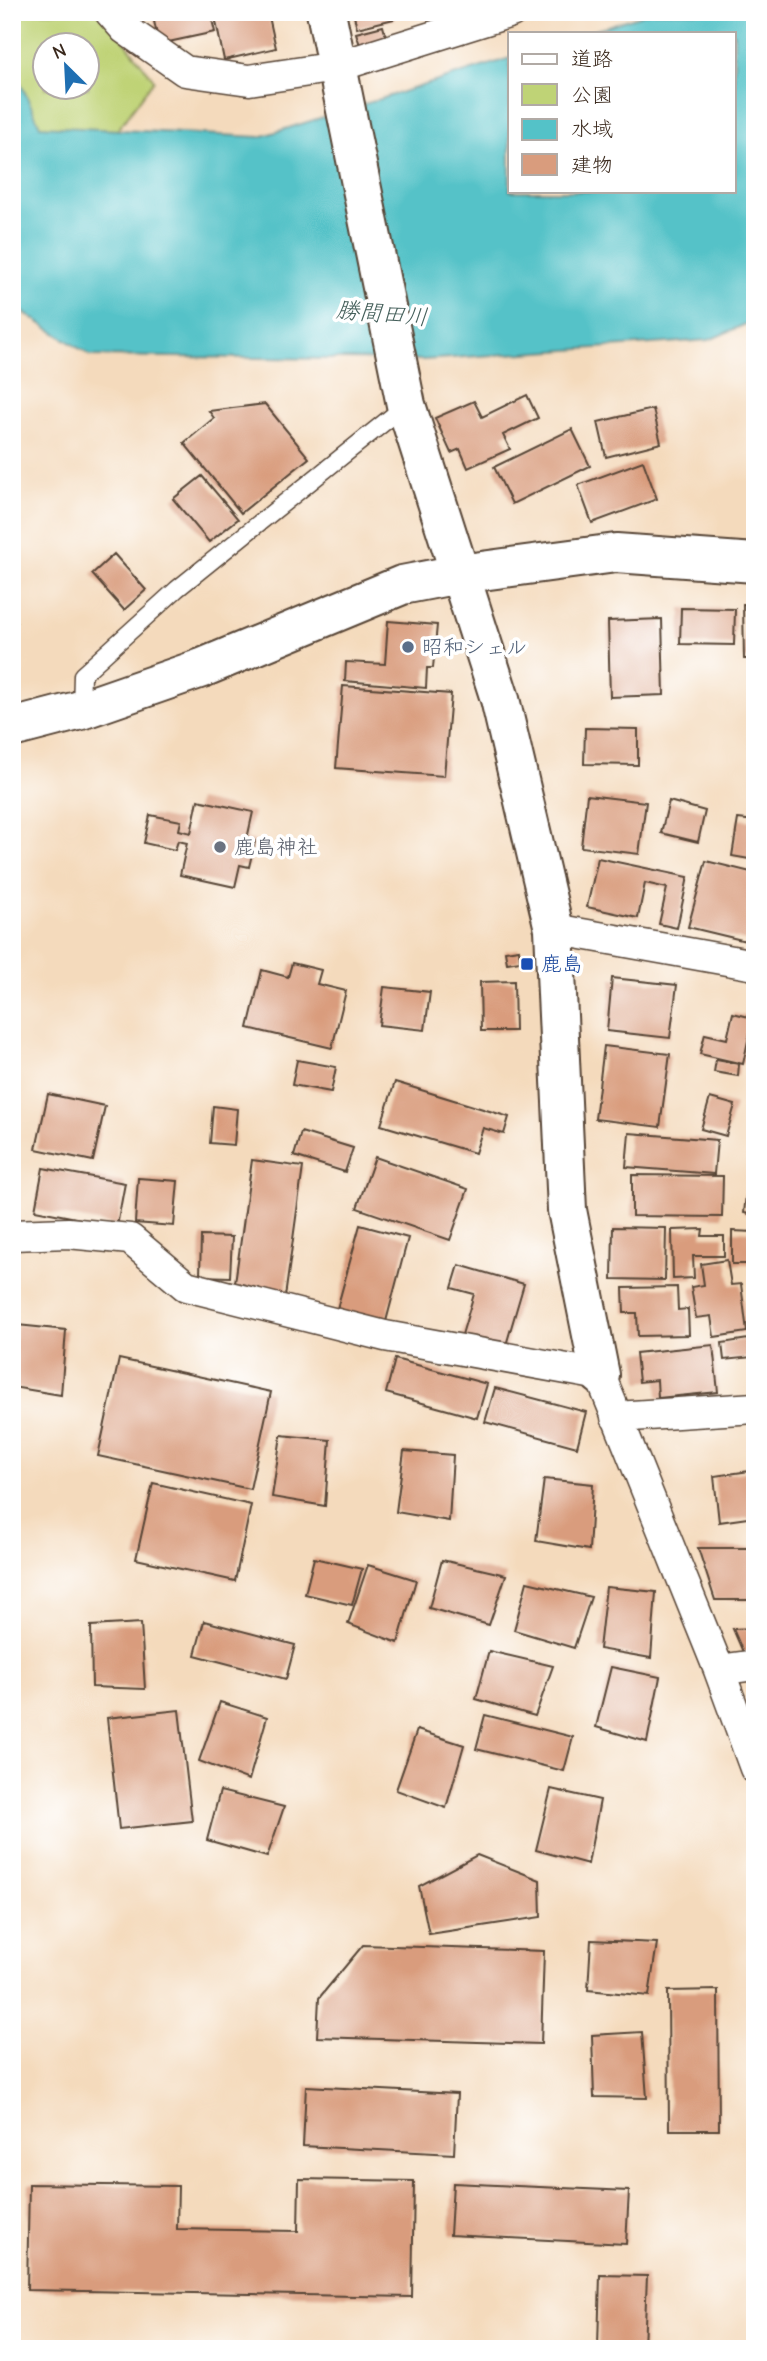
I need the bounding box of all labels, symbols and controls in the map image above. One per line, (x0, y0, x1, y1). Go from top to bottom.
north arrow (32, 32, 102, 102)
legend (508, 32, 736, 192)
text: N (49, 39, 70, 64)
text: 道路 (571, 47, 613, 71)
text: 公園 (571, 83, 613, 107)
text: 水域 (571, 117, 613, 141)
text: 建物 (571, 153, 613, 177)
water label: 勝間田川 (335, 296, 429, 331)
place label: 昭和シェル (422, 635, 527, 659)
marker: 昭和シェル (400, 639, 416, 655)
place label: 鹿島神社 (234, 835, 318, 859)
marker: 鹿島神社 (212, 839, 228, 855)
place label: 鹿島 (541, 952, 583, 976)
marker: 鹿島 (519, 956, 535, 972)

